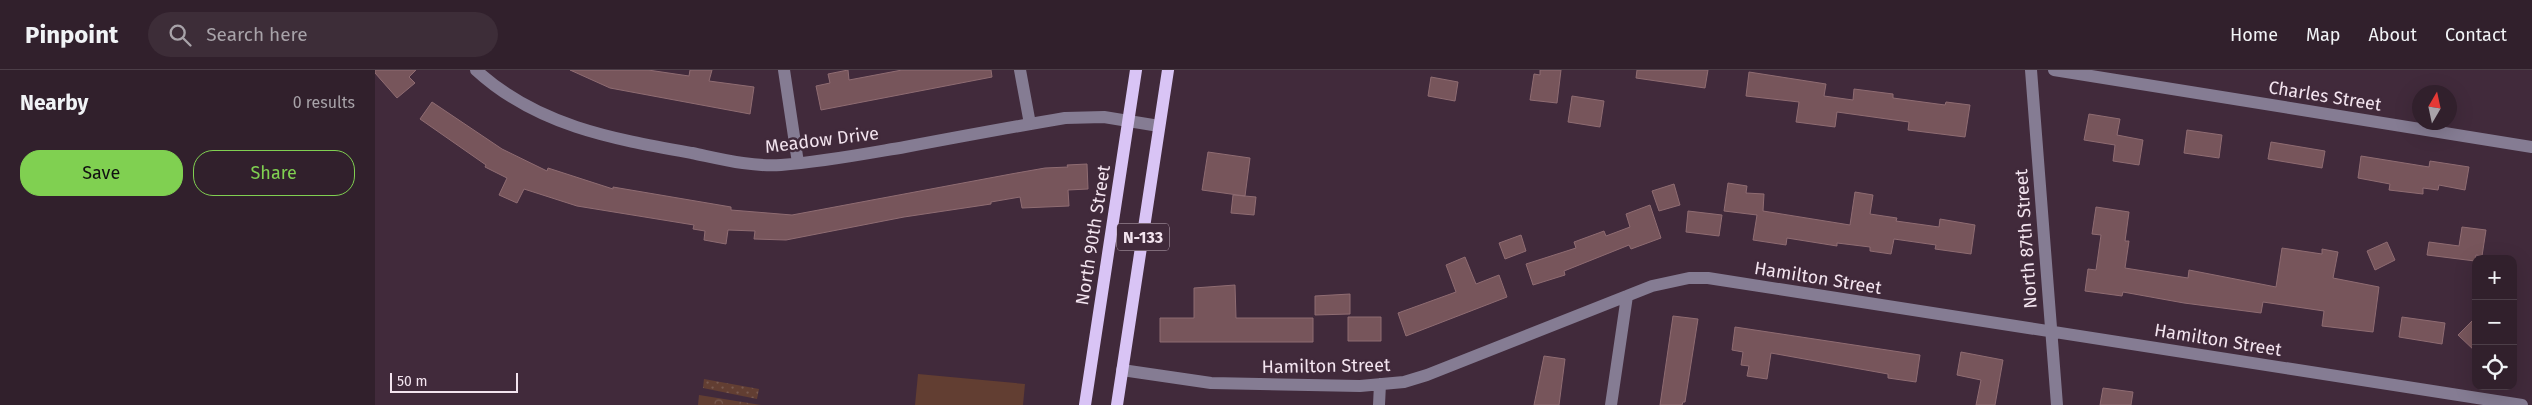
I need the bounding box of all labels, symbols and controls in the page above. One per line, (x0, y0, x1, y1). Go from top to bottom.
search box (148, 12, 498, 57)
text: Pinpoint (25, 21, 118, 49)
icon: search (166, 21, 194, 49)
text: Search here (206, 23, 308, 46)
text: Home (2230, 24, 2278, 46)
text: Map (2306, 24, 2340, 46)
text: About (2368, 24, 2417, 46)
text: Contact (2445, 24, 2507, 46)
street label: Charles Street (2267, 76, 2384, 116)
north arrow (2412, 85, 2457, 130)
text: Nearby (20, 90, 88, 116)
text: 0 results (293, 93, 355, 112)
street label: Meadow Drive (764, 122, 880, 158)
button: Save (20, 150, 183, 196)
button: Share (193, 150, 355, 196)
street label: North 90th Street (1071, 163, 1115, 307)
street label: North 87th Street (2010, 168, 2042, 310)
road number: N-133 (1117, 224, 1169, 250)
map controls (2472, 255, 2517, 390)
button: + (2472, 255, 2517, 300)
street label: Hamilton Street (1753, 257, 1884, 299)
button: − (2472, 300, 2517, 345)
street label: Hamilton Street (2153, 319, 2284, 361)
button: locate (2472, 345, 2517, 390)
street label: Hamilton Street (1261, 354, 1391, 378)
scale bar (390, 370, 517, 393)
text: 50 m (397, 373, 428, 390)

